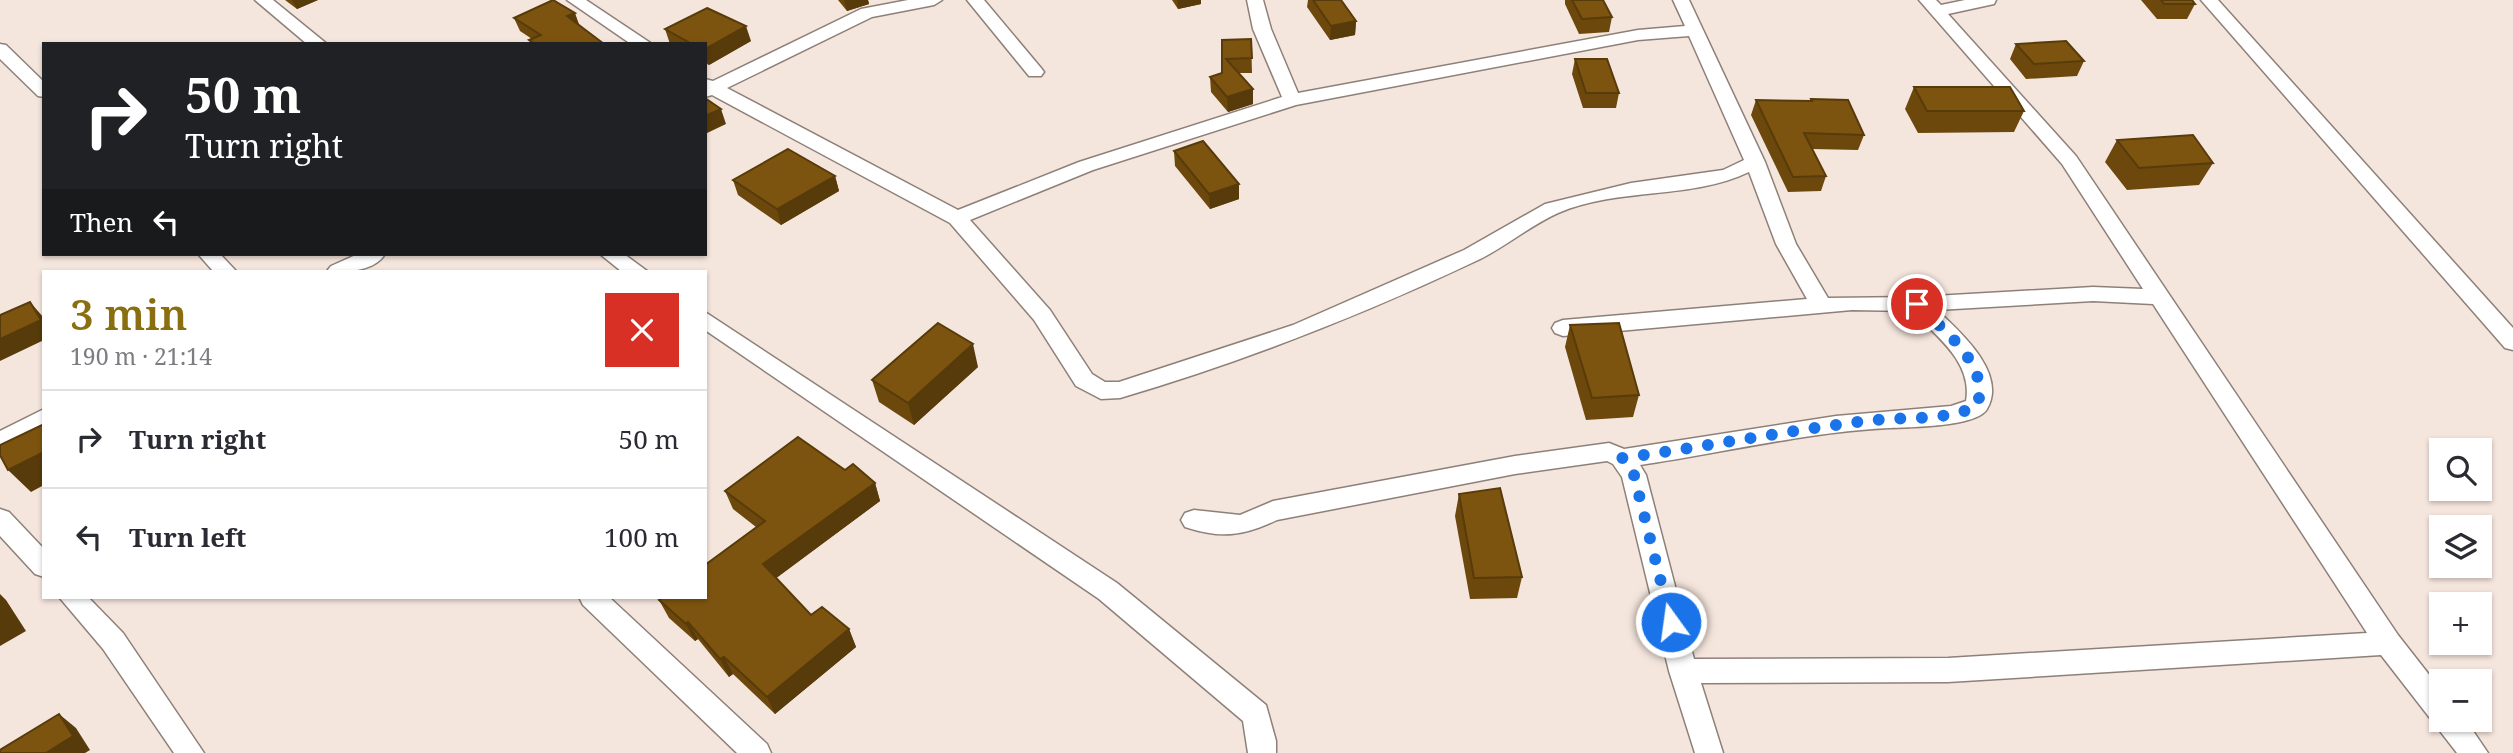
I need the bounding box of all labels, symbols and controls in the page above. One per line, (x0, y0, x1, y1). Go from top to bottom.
text: 50 m (185, 61, 301, 127)
icon: right (70, 70, 161, 161)
text: Turn right (185, 124, 343, 167)
icon: left (147, 203, 185, 241)
text: Then (70, 204, 133, 240)
pin (1887, 274, 1947, 334)
text: 3 min (70, 285, 187, 342)
icon: arrive (1898, 285, 1936, 323)
button: close (605, 293, 679, 367)
text: 190 m · 21:14 (70, 340, 212, 372)
icon: right (70, 420, 108, 458)
text: Turn right (129, 421, 266, 457)
text: 50 m (619, 421, 679, 457)
map controls (2429, 438, 2492, 732)
button: search (2429, 438, 2492, 501)
button: layers (2429, 515, 2492, 578)
icon: left (70, 518, 108, 556)
text: Turn left (129, 519, 246, 555)
text: 100 m (604, 519, 679, 555)
position arrow (1634, 585, 1708, 659)
button: + (2429, 592, 2492, 655)
button: − (2429, 669, 2492, 732)

